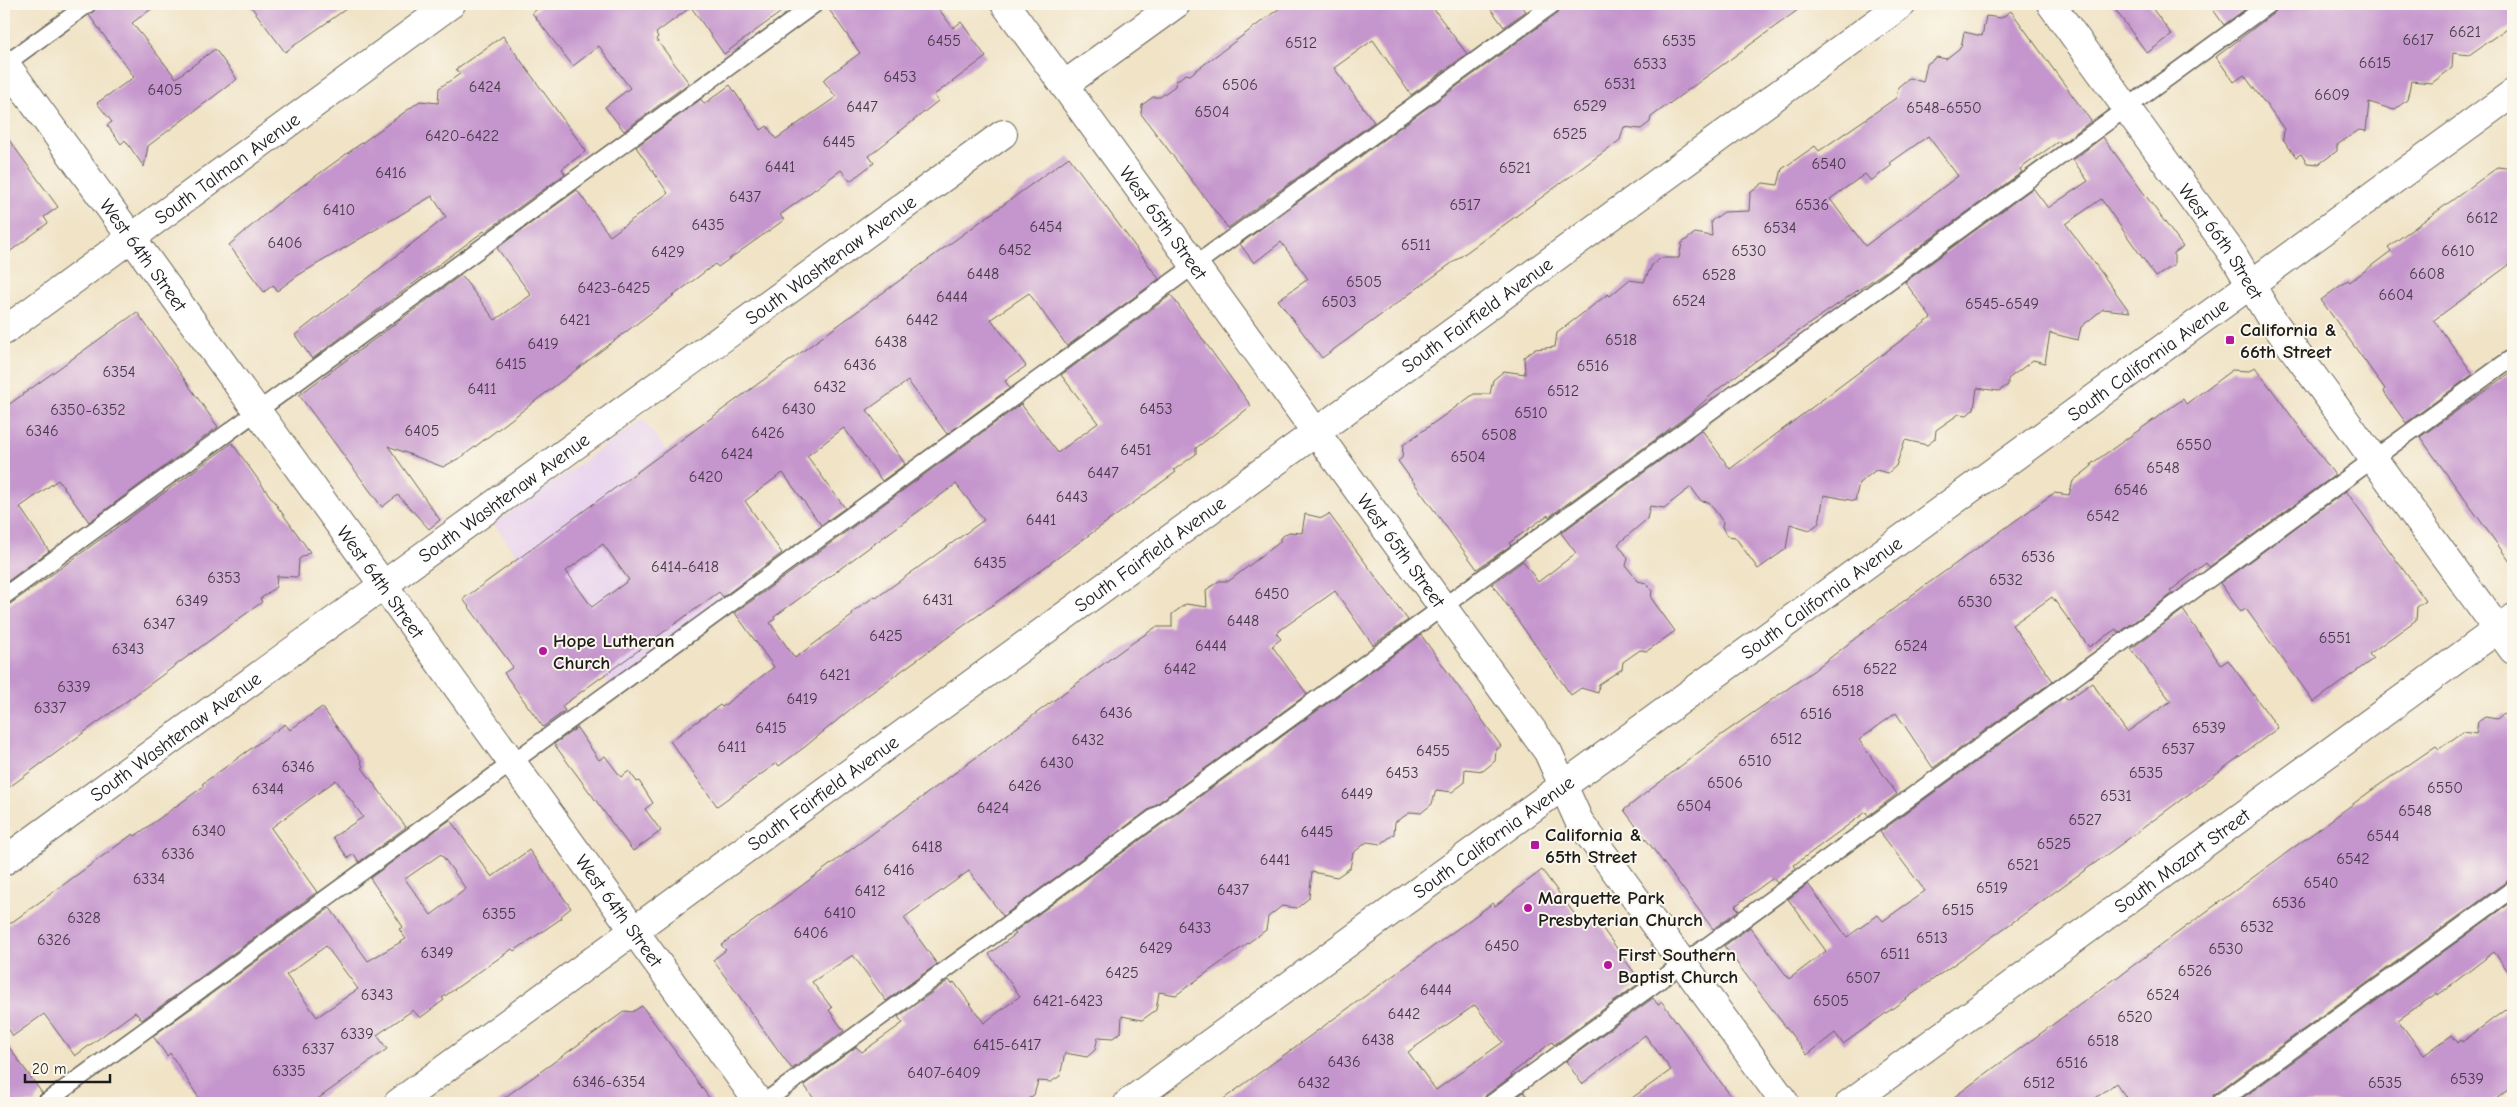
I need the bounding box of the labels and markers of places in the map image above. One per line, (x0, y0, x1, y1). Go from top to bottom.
place label: California & 66th Street (2240, 319, 2337, 363)
marker: California & 66th Street (2224, 334, 2236, 346)
place label: Hope Lutheran Church (553, 630, 675, 674)
marker: Hope Lutheran Church (537, 645, 549, 657)
place label: California & 65th Street (1545, 824, 1642, 868)
marker: California & 65th Street (1529, 839, 1541, 851)
place label: Marquette Park Presbyterian Church (1538, 887, 1703, 931)
marker: Marquette Park Presbyterian Church (1522, 902, 1534, 914)
place label: First Southern Baptist Church (1618, 944, 1738, 988)
marker: First Southern Baptist Church (1602, 959, 1614, 971)

